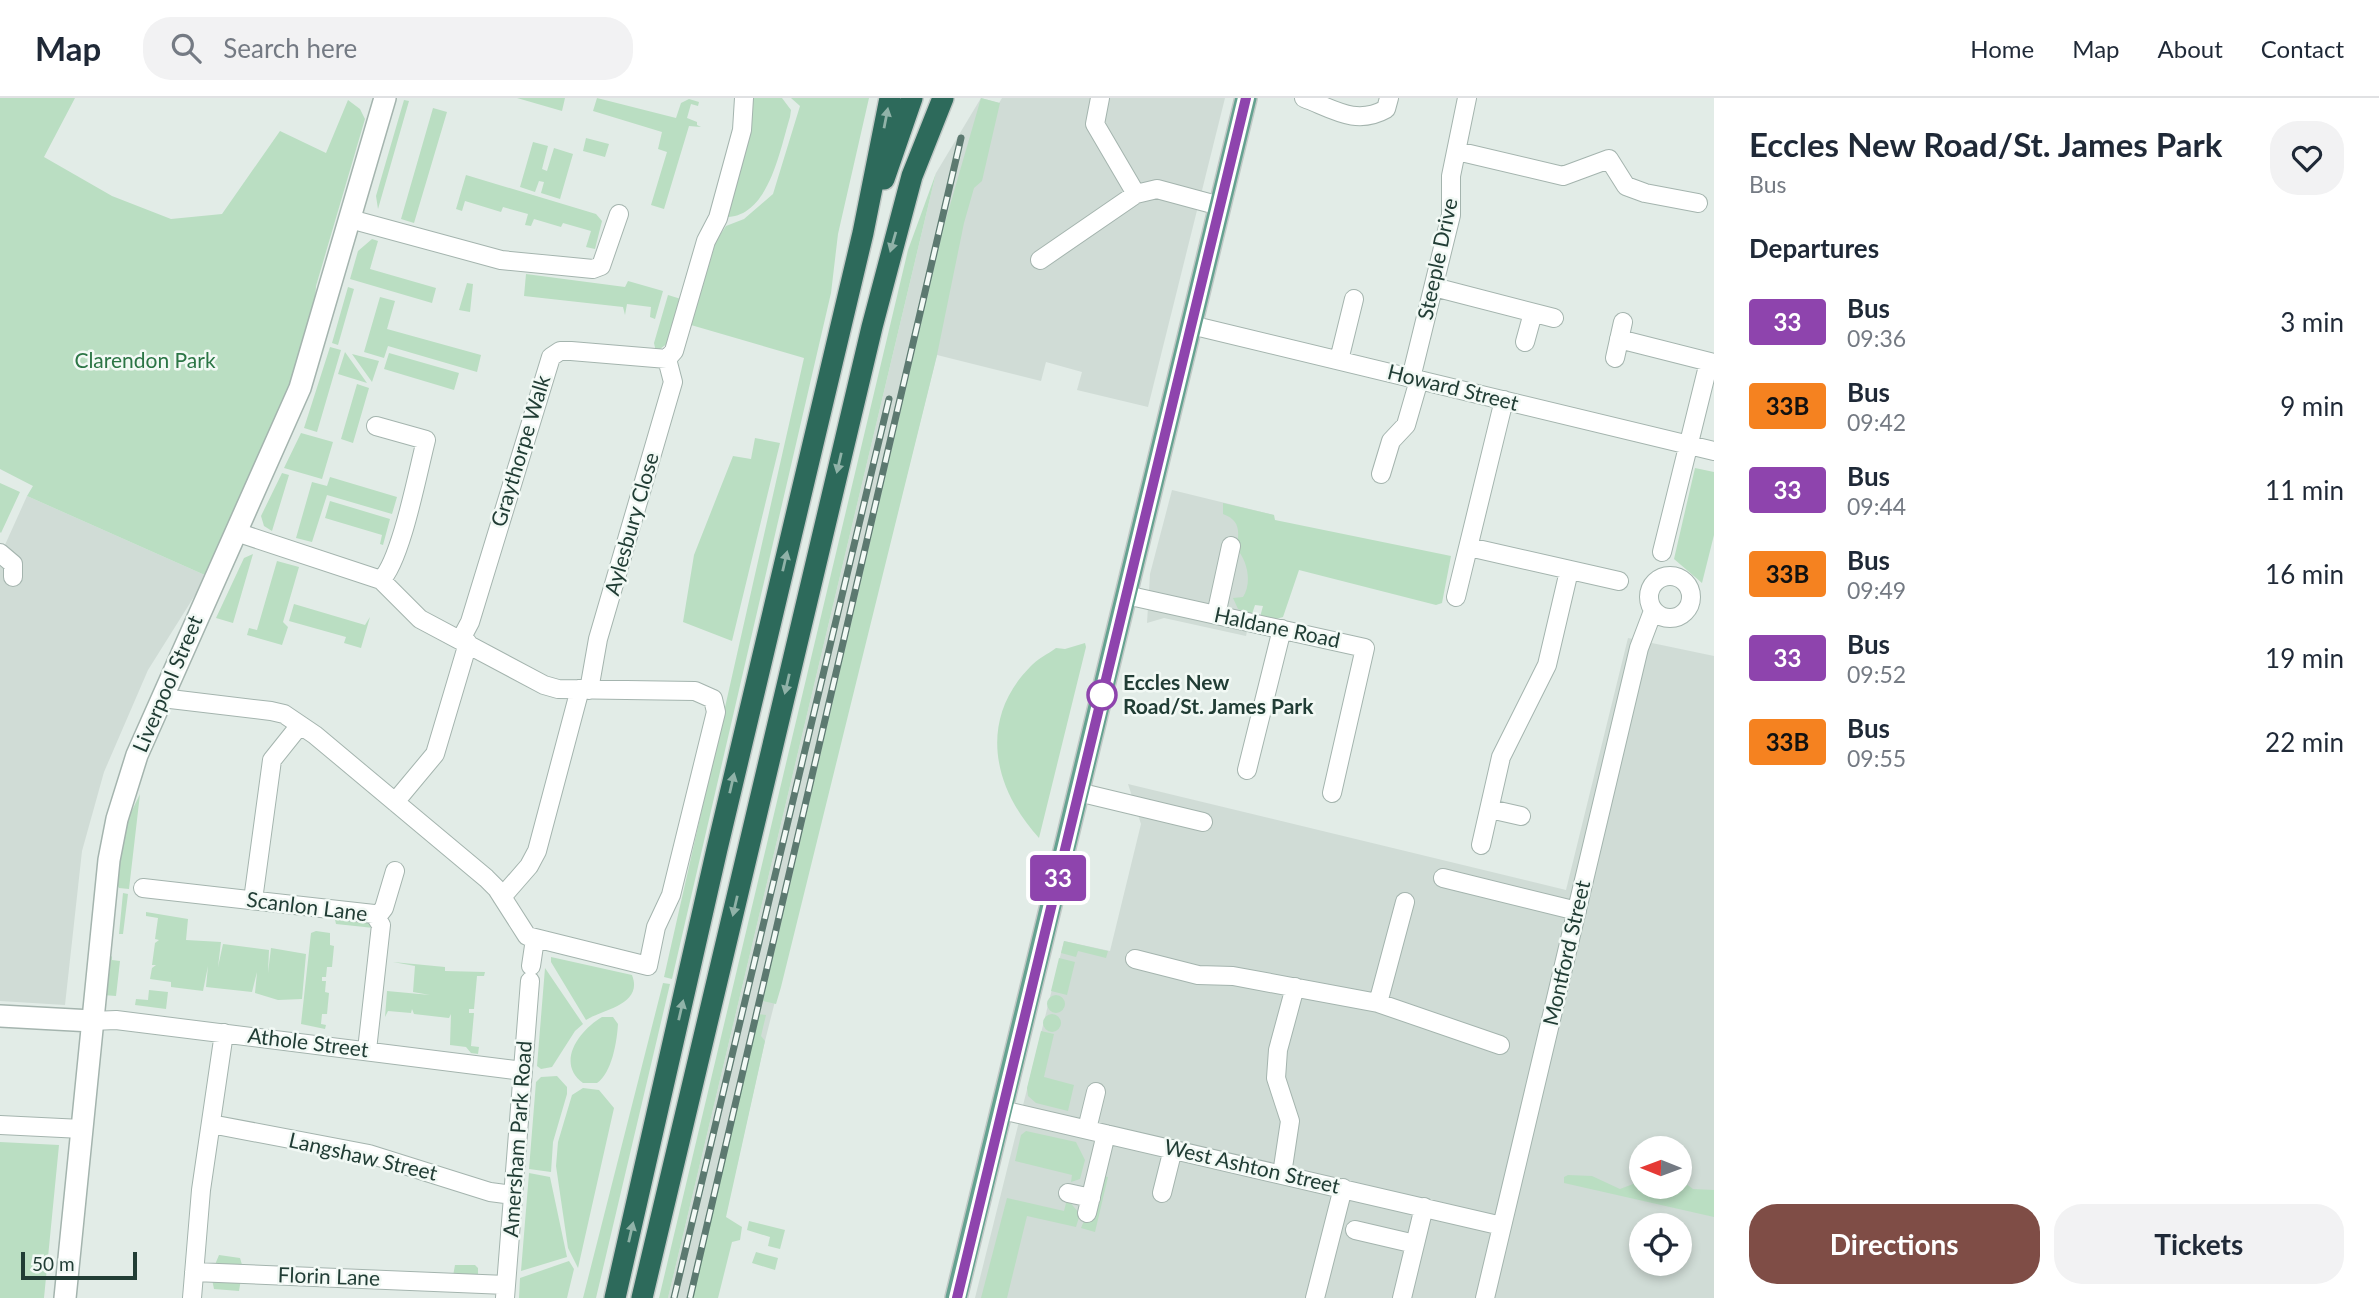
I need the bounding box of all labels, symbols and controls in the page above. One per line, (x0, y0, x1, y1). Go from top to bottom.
search box (143, 17, 633, 80)
text: Map (35, 28, 101, 68)
icon: search (167, 29, 205, 67)
text: Search here (223, 32, 357, 64)
text: Home (1970, 34, 2034, 63)
text: Map (2072, 34, 2120, 63)
text: About (2158, 34, 2223, 63)
text: Contact (2261, 34, 2344, 63)
one-way arrow (880, 107, 891, 129)
button: heart (2270, 121, 2344, 195)
text: Eccles New Road/St. James Park (1749, 124, 2222, 164)
text: Bus (1749, 170, 1786, 198)
street label: Steeple Drive (1411, 196, 1462, 322)
one-way arrow (888, 232, 898, 253)
text: Departures (1749, 232, 1879, 264)
text: Bus (1847, 292, 1890, 324)
text: 3 min (2280, 306, 2344, 338)
text: 33 (1774, 307, 1801, 336)
text: 09:36 (1847, 324, 1906, 352)
park label: Clarendon Park (74, 347, 216, 372)
street label: Howard Street (1385, 358, 1522, 415)
street label: Graythorpe Walk (485, 372, 555, 529)
text: Bus (1847, 376, 1890, 408)
text: 9 min (2280, 390, 2344, 422)
text: 33B (1766, 391, 1809, 420)
text: 09:42 (1847, 408, 1906, 436)
street label: Aylesbury Close (598, 449, 663, 598)
one-way arrow (833, 452, 844, 474)
text: Bus (1847, 460, 1890, 492)
text: 11 min (2265, 474, 2344, 506)
text: 33 (1774, 475, 1801, 504)
text: 09:44 (1847, 492, 1906, 520)
text: Bus (1847, 544, 1890, 576)
one-way arrow (780, 550, 791, 572)
text: 16 min (2265, 558, 2344, 590)
text: 33B (1766, 559, 1809, 588)
text: 09:49 (1847, 576, 1906, 604)
street label: Haldane Road (1212, 601, 1343, 652)
street label: Liverpool Street (127, 611, 207, 756)
text: Bus (1847, 628, 1890, 660)
text: 19 min (2265, 642, 2344, 674)
text: 33 (1774, 643, 1801, 672)
text: 09:52 (1847, 660, 1906, 688)
place label: Eccles New Road/St. James Park (1123, 669, 1314, 718)
one-way arrow (781, 673, 792, 695)
marker: Eccles New Road/St. James Park (1087, 680, 1117, 710)
text: Bus (1847, 712, 1890, 744)
text: 22 min (2265, 726, 2344, 758)
text: 33B (1766, 727, 1809, 756)
text: 09:55 (1847, 744, 1906, 772)
one-way arrow (727, 772, 738, 794)
line badge: 33 (1026, 855, 1090, 901)
text: 33 (1044, 863, 1072, 892)
street label: Montford Street (1537, 877, 1595, 1028)
street label: Scanlon Lane (245, 886, 369, 925)
one-way arrow (729, 895, 740, 917)
one-way arrow (676, 999, 687, 1021)
street label: Athole Street (246, 1022, 370, 1061)
street label: Amersham Park Road (497, 1040, 536, 1238)
street label: Langshaw Street (287, 1126, 441, 1185)
street label: West Ashton Street (1162, 1133, 1343, 1198)
north arrow (1629, 1136, 1692, 1199)
map controls (1629, 1136, 1692, 1276)
button: Directions (1749, 1204, 2040, 1284)
button: Tickets (2054, 1204, 2344, 1284)
button: locate (1629, 1213, 1692, 1276)
one-way arrow (626, 1220, 637, 1242)
scale bar (21, 1249, 136, 1281)
text: 50 m (32, 1252, 75, 1275)
street label: Florin Lane (277, 1261, 381, 1290)

